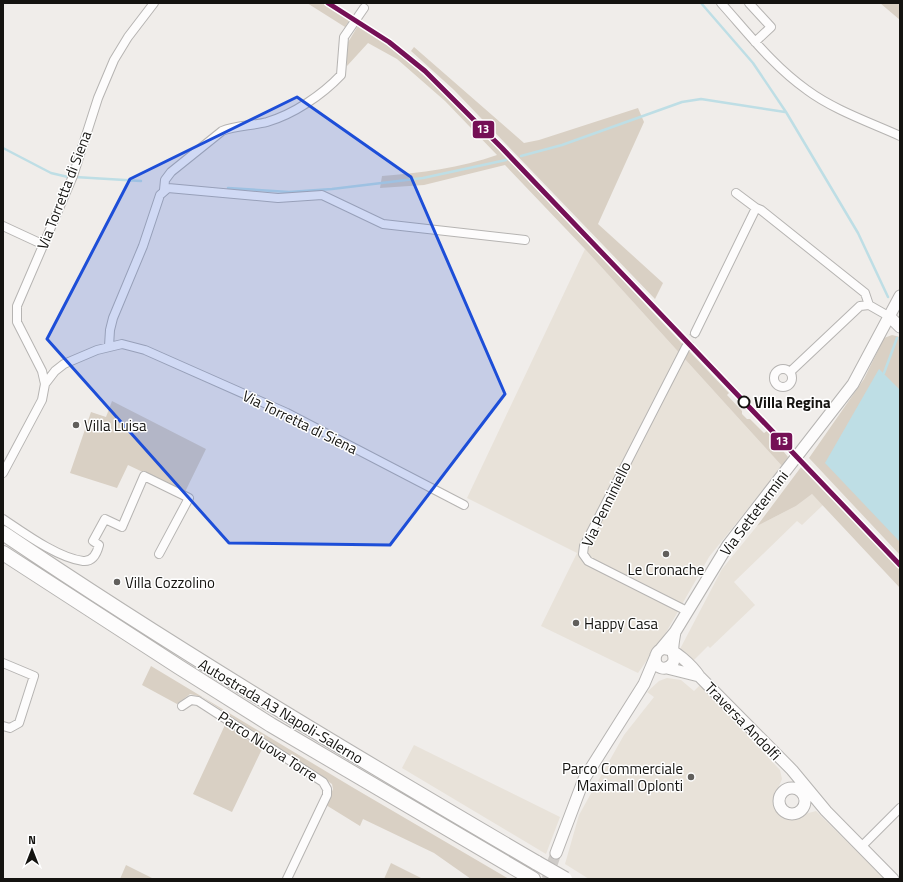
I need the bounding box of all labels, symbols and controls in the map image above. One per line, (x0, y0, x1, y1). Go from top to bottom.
line badge: 13 (472, 120, 495, 139)
text: 13 (477, 121, 489, 137)
street label: Via Torretta di Siena (31, 127, 97, 253)
street label: Via Torretta di Siena (239, 384, 362, 460)
place label: Villa Regina (754, 391, 831, 414)
marker: Villa Regina (737, 395, 751, 409)
place label: Villa Luisa (84, 414, 147, 437)
marker: Villa Luisa (71, 420, 81, 430)
line badge: 13 (770, 432, 793, 451)
text: 13 (776, 433, 788, 449)
street label: Via Penniniello (575, 457, 637, 551)
street label: Via Settetermini (714, 465, 794, 561)
marker: Le Cronache (661, 549, 671, 559)
place label: Le Cronache (628, 558, 704, 581)
place label: Villa Cozzolino (125, 571, 215, 594)
marker: Villa Cozzolino (112, 577, 122, 587)
place label: Happy Casa (584, 612, 659, 635)
marker: Happy Casa (571, 618, 581, 628)
street label: Autostrada A3 Napoli-Salerno (194, 653, 368, 769)
street label: Traversa Andolfi (699, 677, 787, 765)
street label: Parco Nuova Torre (213, 705, 323, 787)
place label: Parco Commerciale Maximall Oplonti (562, 757, 683, 797)
marker: Parco Commerciale Maximall Oplonti (686, 772, 696, 782)
north arrow (12, 830, 52, 870)
text: N (28, 832, 36, 848)

